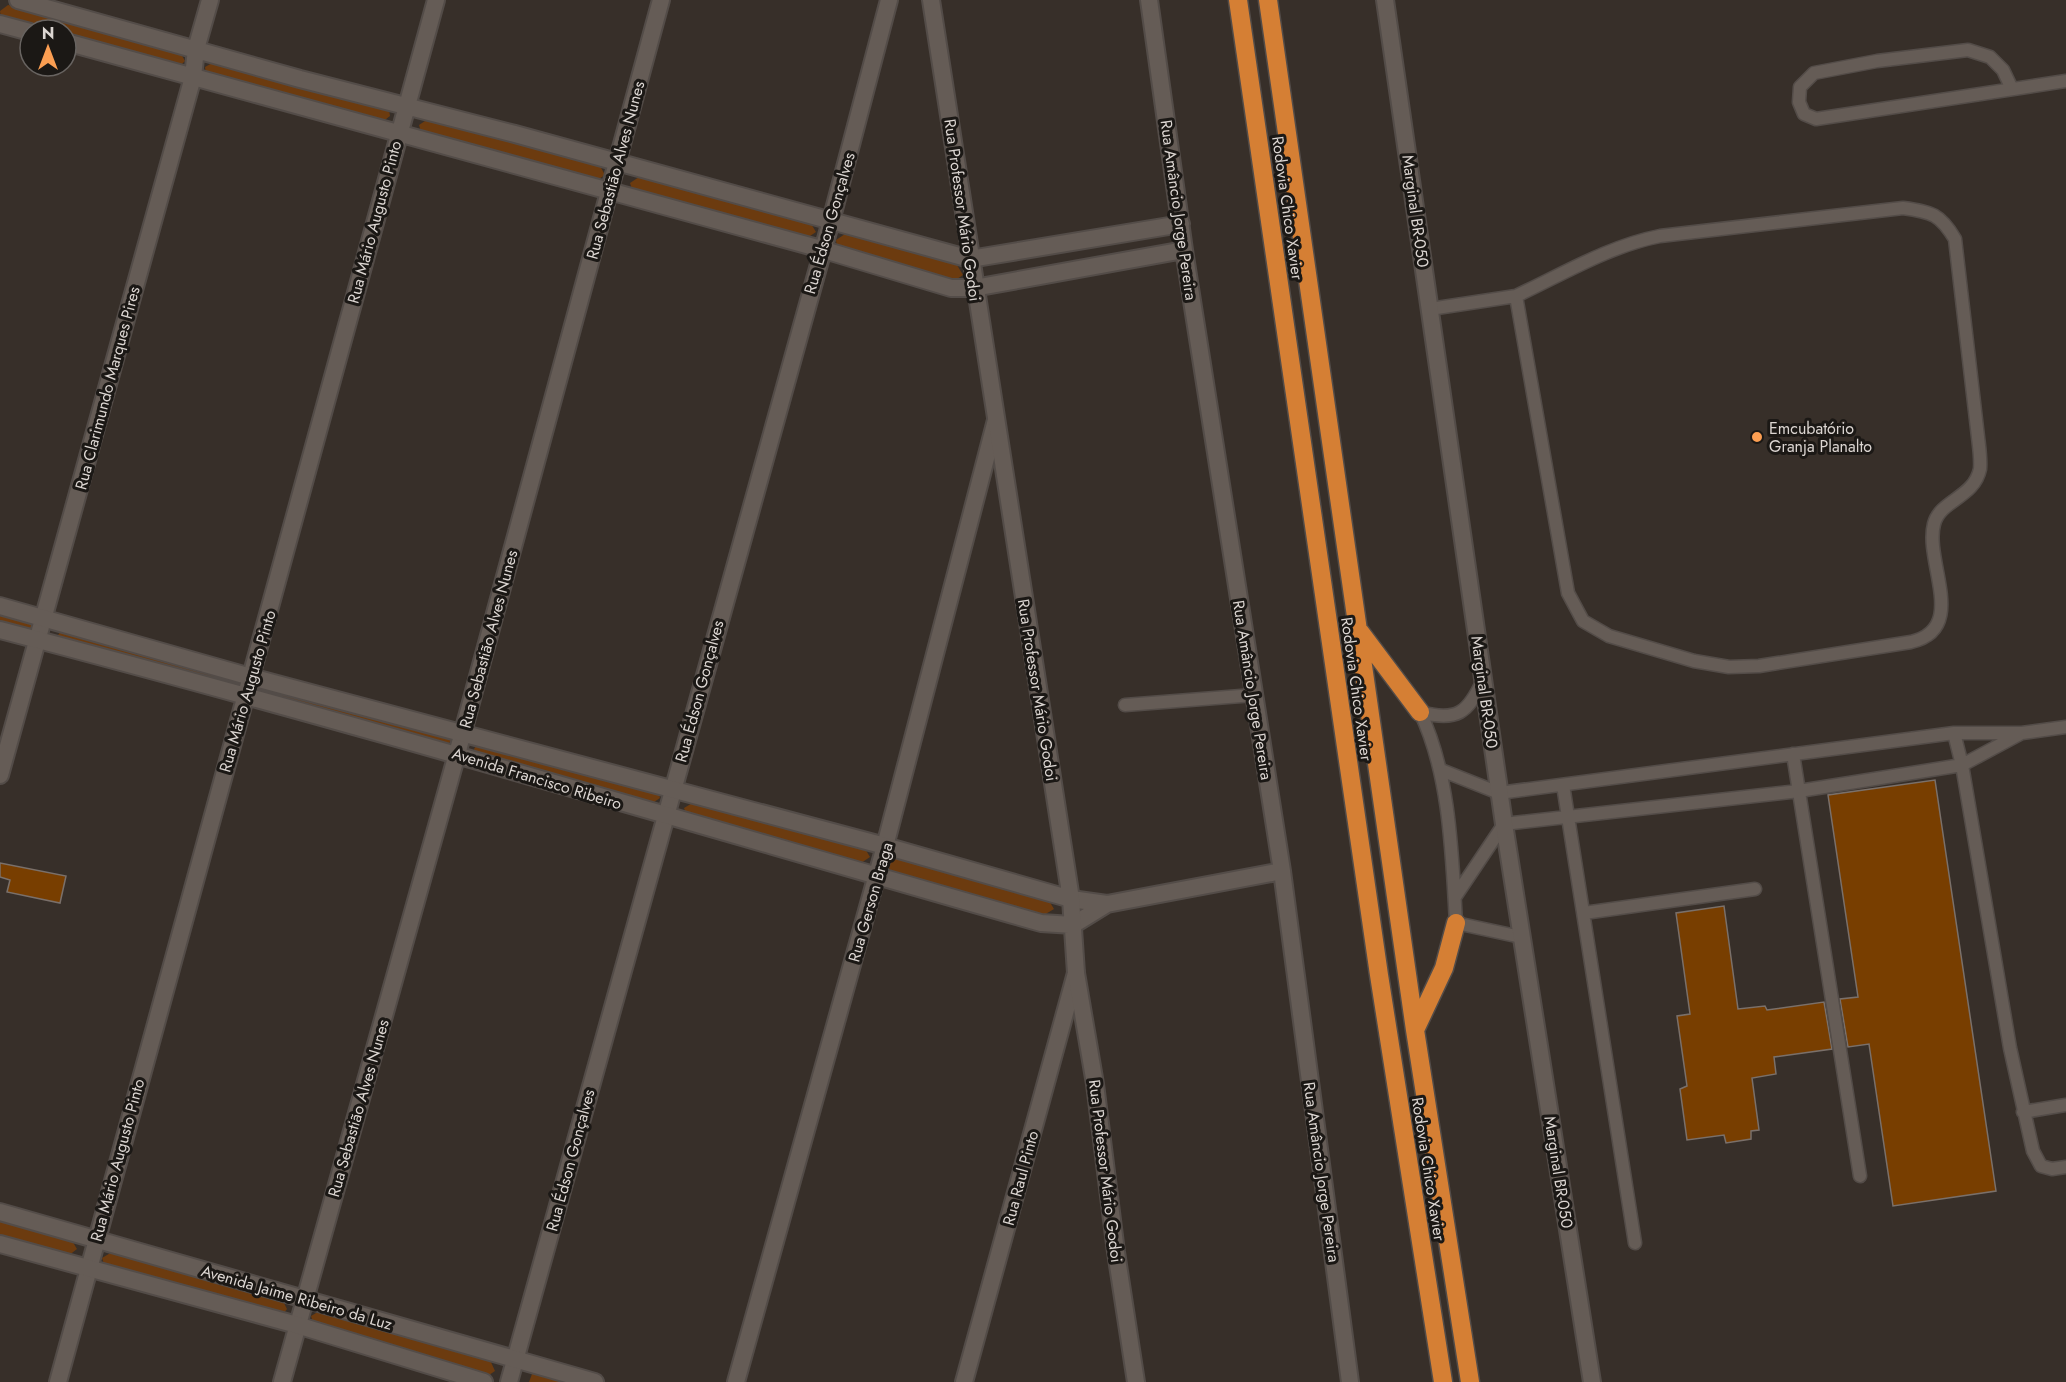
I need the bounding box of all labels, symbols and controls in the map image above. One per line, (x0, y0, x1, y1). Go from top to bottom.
north arrow (18, 18, 78, 78)
text: N (42, 22, 54, 45)
street label: Rua Sebastião Alves Nunes (581, 78, 650, 262)
street label: Rua Professor Mário Godoi (938, 117, 987, 303)
street label: Rua Amâncio Jorge Pereira (1154, 118, 1203, 302)
street label: Rodovia Chico Xavier (1266, 135, 1309, 282)
street label: Rua Mário Augusto Pinto (342, 138, 407, 306)
street label: Rua Édson Gonçalves (798, 150, 861, 297)
street label: Marginal BR-050 (1396, 153, 1435, 269)
street label: Rua Clarimundo Marques Pires (69, 284, 146, 492)
place label: Emcubatório Granja Planalto (1769, 417, 1872, 458)
marker: Emcubatório Granja Planalto (1750, 430, 1764, 444)
street label: Rua Sebastião Alves Nunes (454, 547, 523, 731)
street label: Rua Professor Mário Godoi (1012, 597, 1063, 783)
street label: Rua Amâncio Jorge Pereira (1227, 599, 1278, 782)
street label: Rua Mário Augusto Pinto (213, 607, 282, 775)
street label: Rodovia Chico Xavier (1335, 616, 1378, 763)
street label: Rua Édson Gonçalves (669, 618, 730, 765)
street label: Marginal BR-050 (1465, 634, 1504, 750)
street label: Avenida Francisco Ribeiro (449, 742, 625, 815)
street label: Rua Gerson Braga (842, 840, 899, 965)
street label: Rua Sebastião Alves Nunes (322, 1017, 395, 1200)
street label: Rua Mário Augusto Pinto (85, 1076, 150, 1244)
street label: Rua Professor Mário Godoi (1083, 1078, 1128, 1264)
street label: Rua Amâncio Jorge Pereira (1297, 1080, 1346, 1264)
street label: Rua Édson Gonçalves (540, 1087, 601, 1234)
street label: Rodovia Chico Xavier (1406, 1096, 1451, 1243)
street label: Marginal BR-050 (1538, 1114, 1579, 1230)
street label: Rua Raul Pinto (997, 1128, 1044, 1228)
street label: Avenida Jaime Ribeiro da Luz (199, 1259, 396, 1336)

